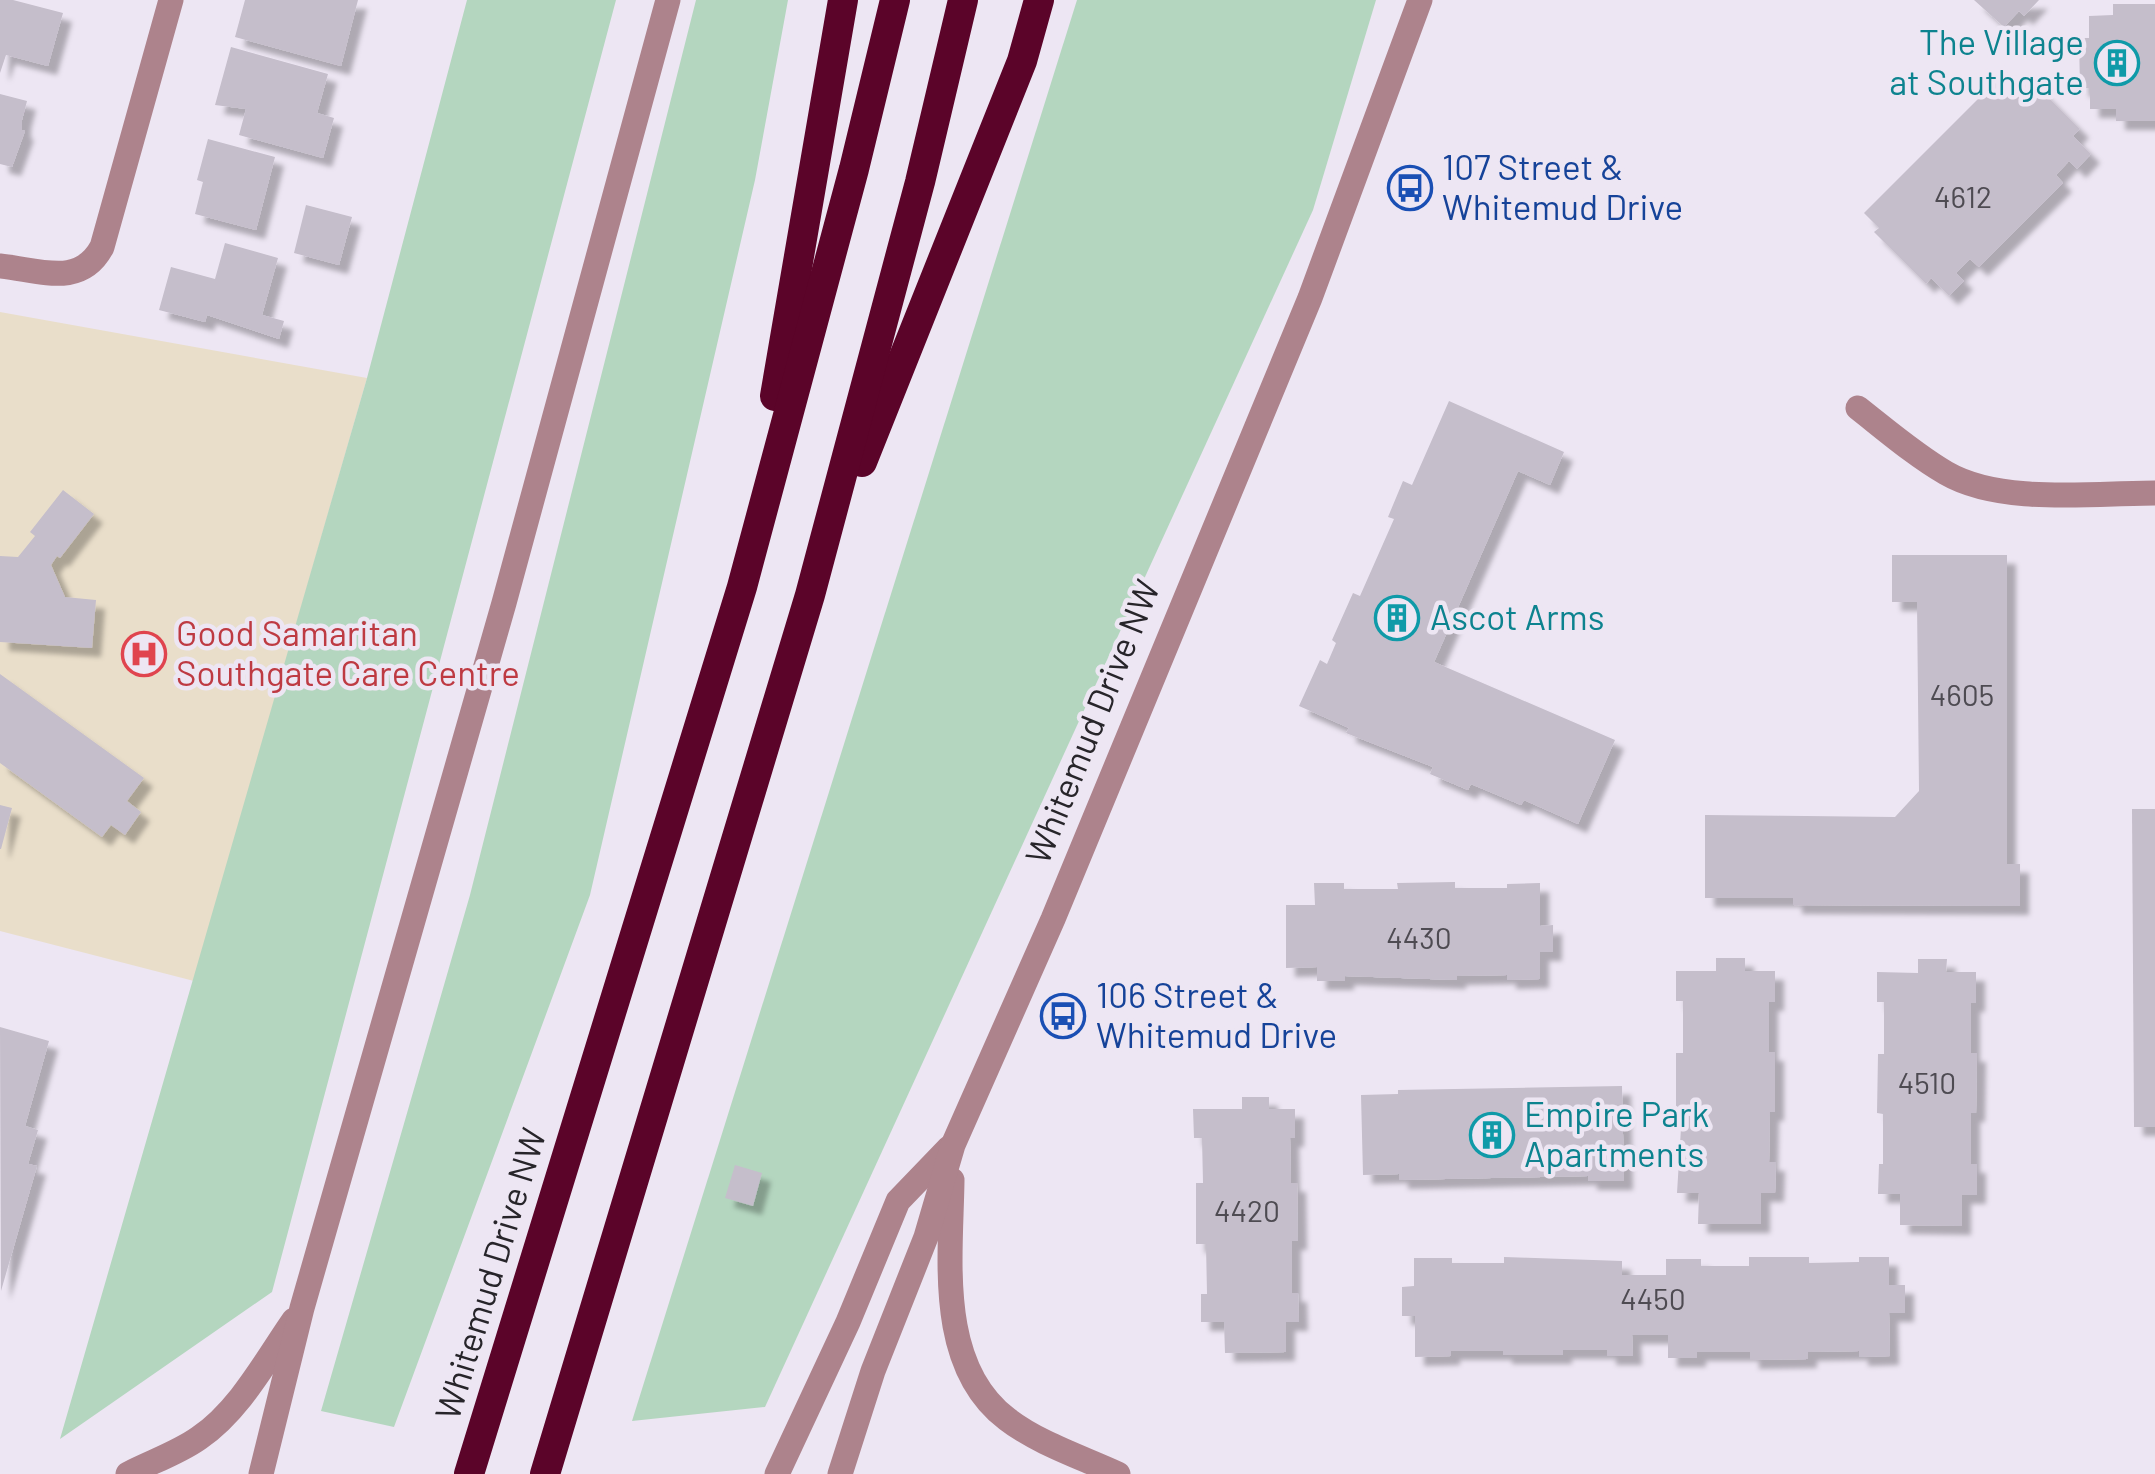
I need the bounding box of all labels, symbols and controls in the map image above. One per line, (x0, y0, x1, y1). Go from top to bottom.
place label: The Village at Southgate (1889, 20, 2084, 102)
building icon: The Village at Southgate (2094, 40, 2140, 86)
place label: 107 Street & Whitemud Drive (1442, 145, 1683, 227)
bus stop icon: 107 Street & Whitemud Drive (1387, 165, 1433, 211)
house number: 4612 (1934, 178, 1992, 214)
street label: Whitemud Drive NW (1015, 573, 1167, 869)
building icon: Ascot Arms (1374, 595, 1420, 641)
place label: Ascot Arms (1430, 595, 1605, 637)
place label: Good Samaritan Southgate Care Centre (176, 611, 520, 693)
hospital icon: Good Samaritan Southgate Care Centre (121, 631, 167, 677)
house number: 4605 (1930, 676, 1994, 712)
house number: 4430 (1386, 919, 1452, 955)
place label: 106 Street & Whitemud Drive (1096, 973, 1337, 1055)
bus stop icon: 106 Street & Whitemud Drive (1040, 993, 1086, 1039)
house number: 4510 (1898, 1064, 1956, 1100)
place label: Empire Park Apartments (1524, 1092, 1709, 1174)
building icon: Empire Park Apartments (1469, 1112, 1515, 1158)
street label: Whitemud Drive NW (425, 1123, 553, 1424)
house number: 4420 (1214, 1192, 1280, 1228)
house number: 4450 (1620, 1280, 1686, 1316)

